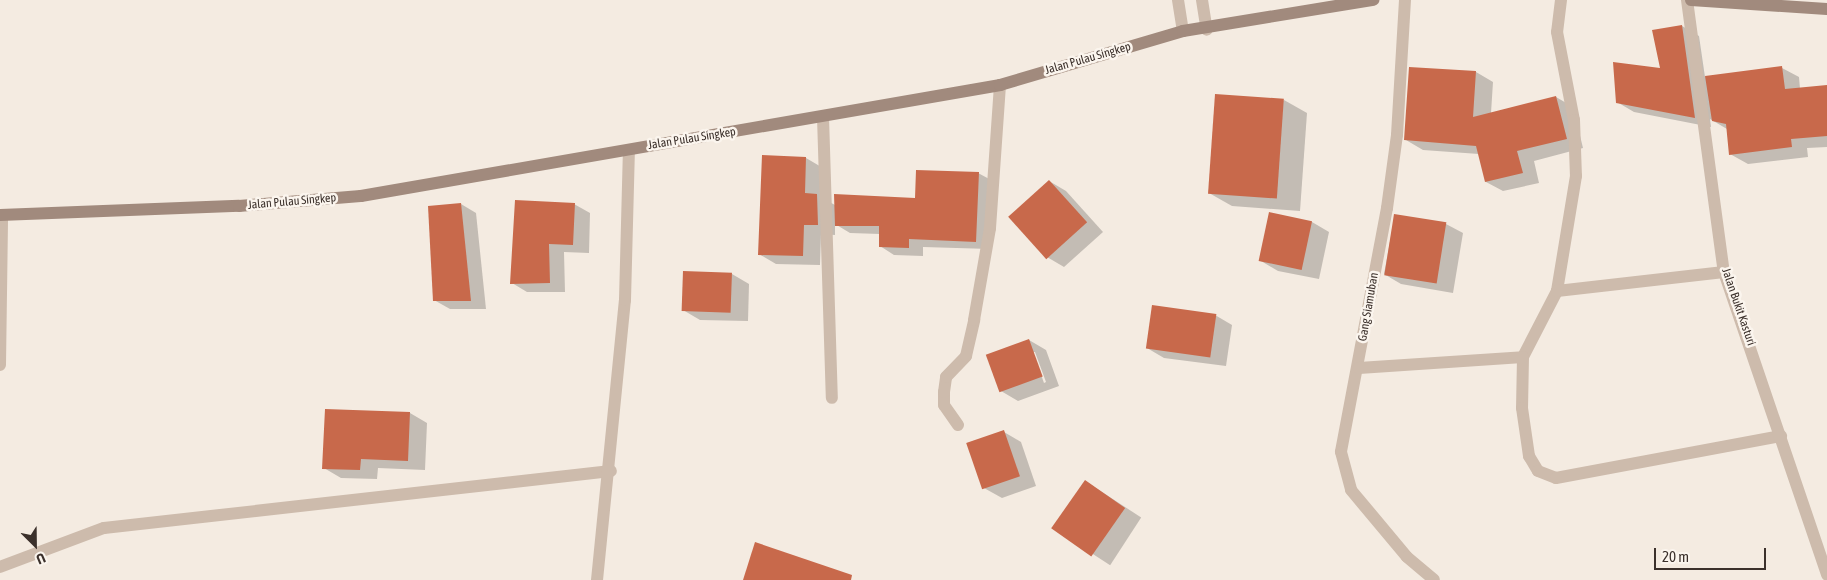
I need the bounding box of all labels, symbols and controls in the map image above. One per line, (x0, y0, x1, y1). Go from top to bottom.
street label: Jalan Pulau Singkep (1043, 40, 1133, 78)
street label: Jalan Pulau Singkep (647, 125, 737, 153)
street label: Jalan Pulau Singkep (247, 191, 337, 213)
street label: Jalan Bukit Kasturi (1718, 266, 1758, 348)
street label: Gang Siamuban (1356, 272, 1382, 342)
north arrow (10, 520, 60, 570)
scale bar (1657, 538, 1770, 570)
text: 20 m (1662, 548, 1689, 565)
text: U (34, 550, 48, 568)

